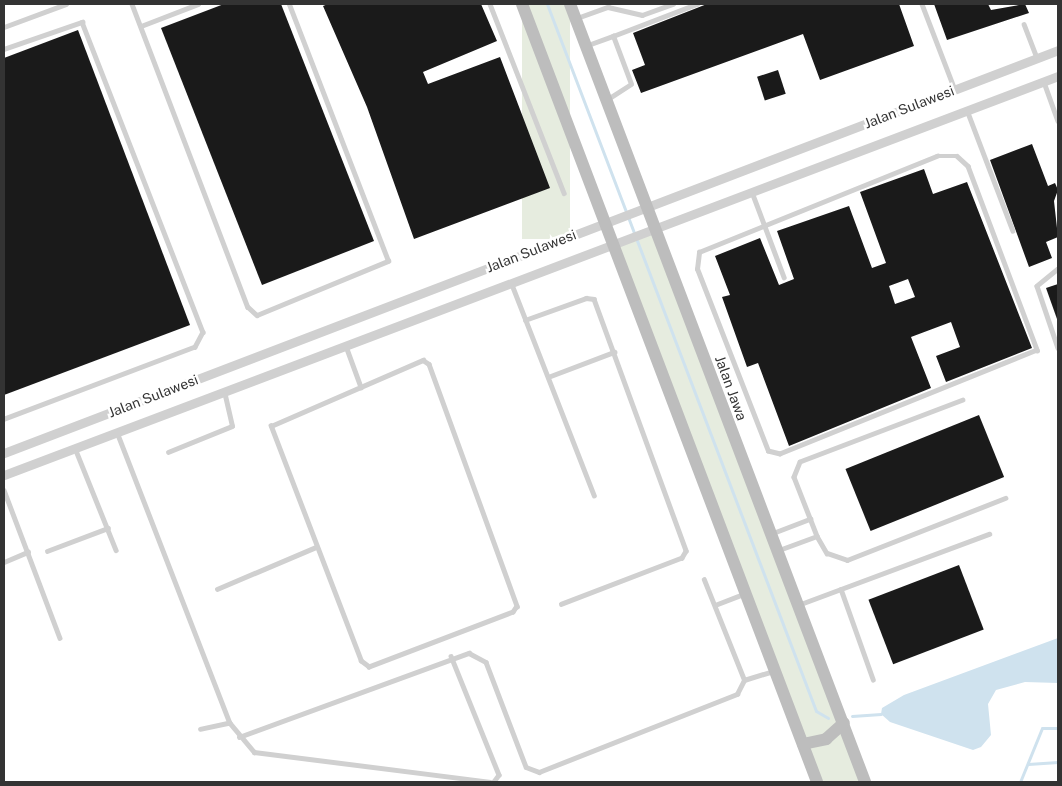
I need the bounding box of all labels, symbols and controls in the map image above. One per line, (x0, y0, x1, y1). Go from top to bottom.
street label: Jalan Sulawesi (862, 82, 956, 132)
street label: Jalan Sulawesi (484, 226, 578, 276)
street label: Jalan Jawa (711, 353, 751, 423)
street label: Jalan Sulawesi (106, 371, 200, 421)

